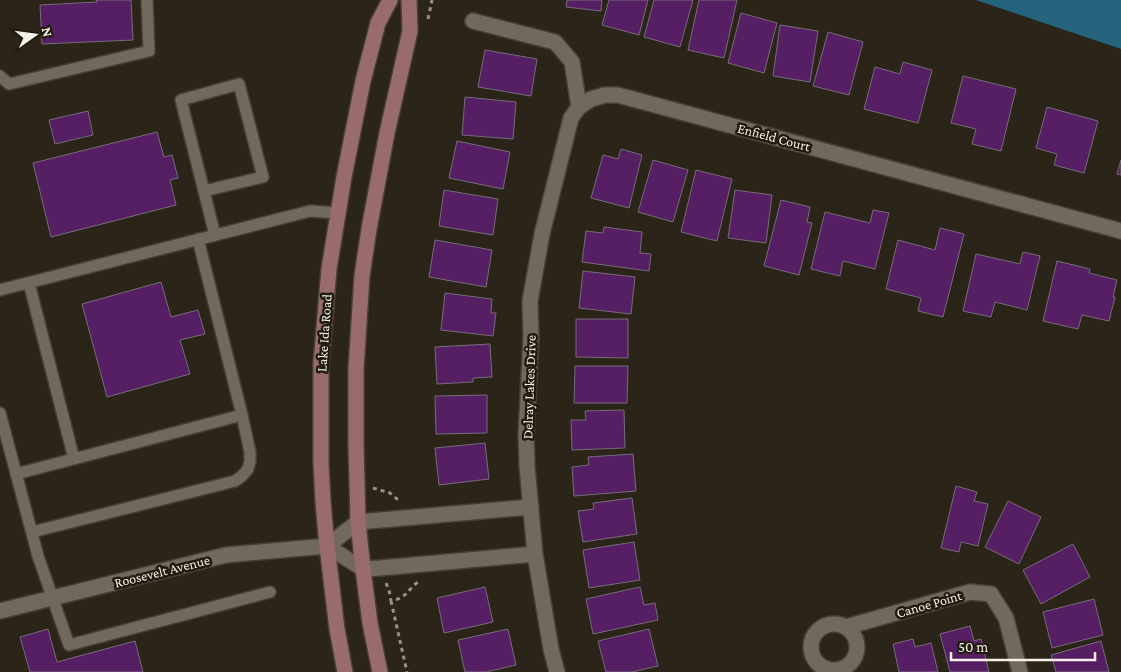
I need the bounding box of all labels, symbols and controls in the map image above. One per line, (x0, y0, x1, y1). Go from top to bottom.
north arrow (10, 10, 60, 60)
text: N (39, 25, 57, 39)
street label: Enfield Court (736, 120, 812, 154)
street label: Lake Ida Road (313, 293, 335, 372)
street label: Delray Lakes Drive (519, 335, 539, 439)
street label: Roosevelt Avenue (113, 551, 211, 591)
street label: Canoe Point (894, 587, 964, 621)
scale bar (951, 630, 1095, 662)
text: 50 m (958, 639, 988, 655)

